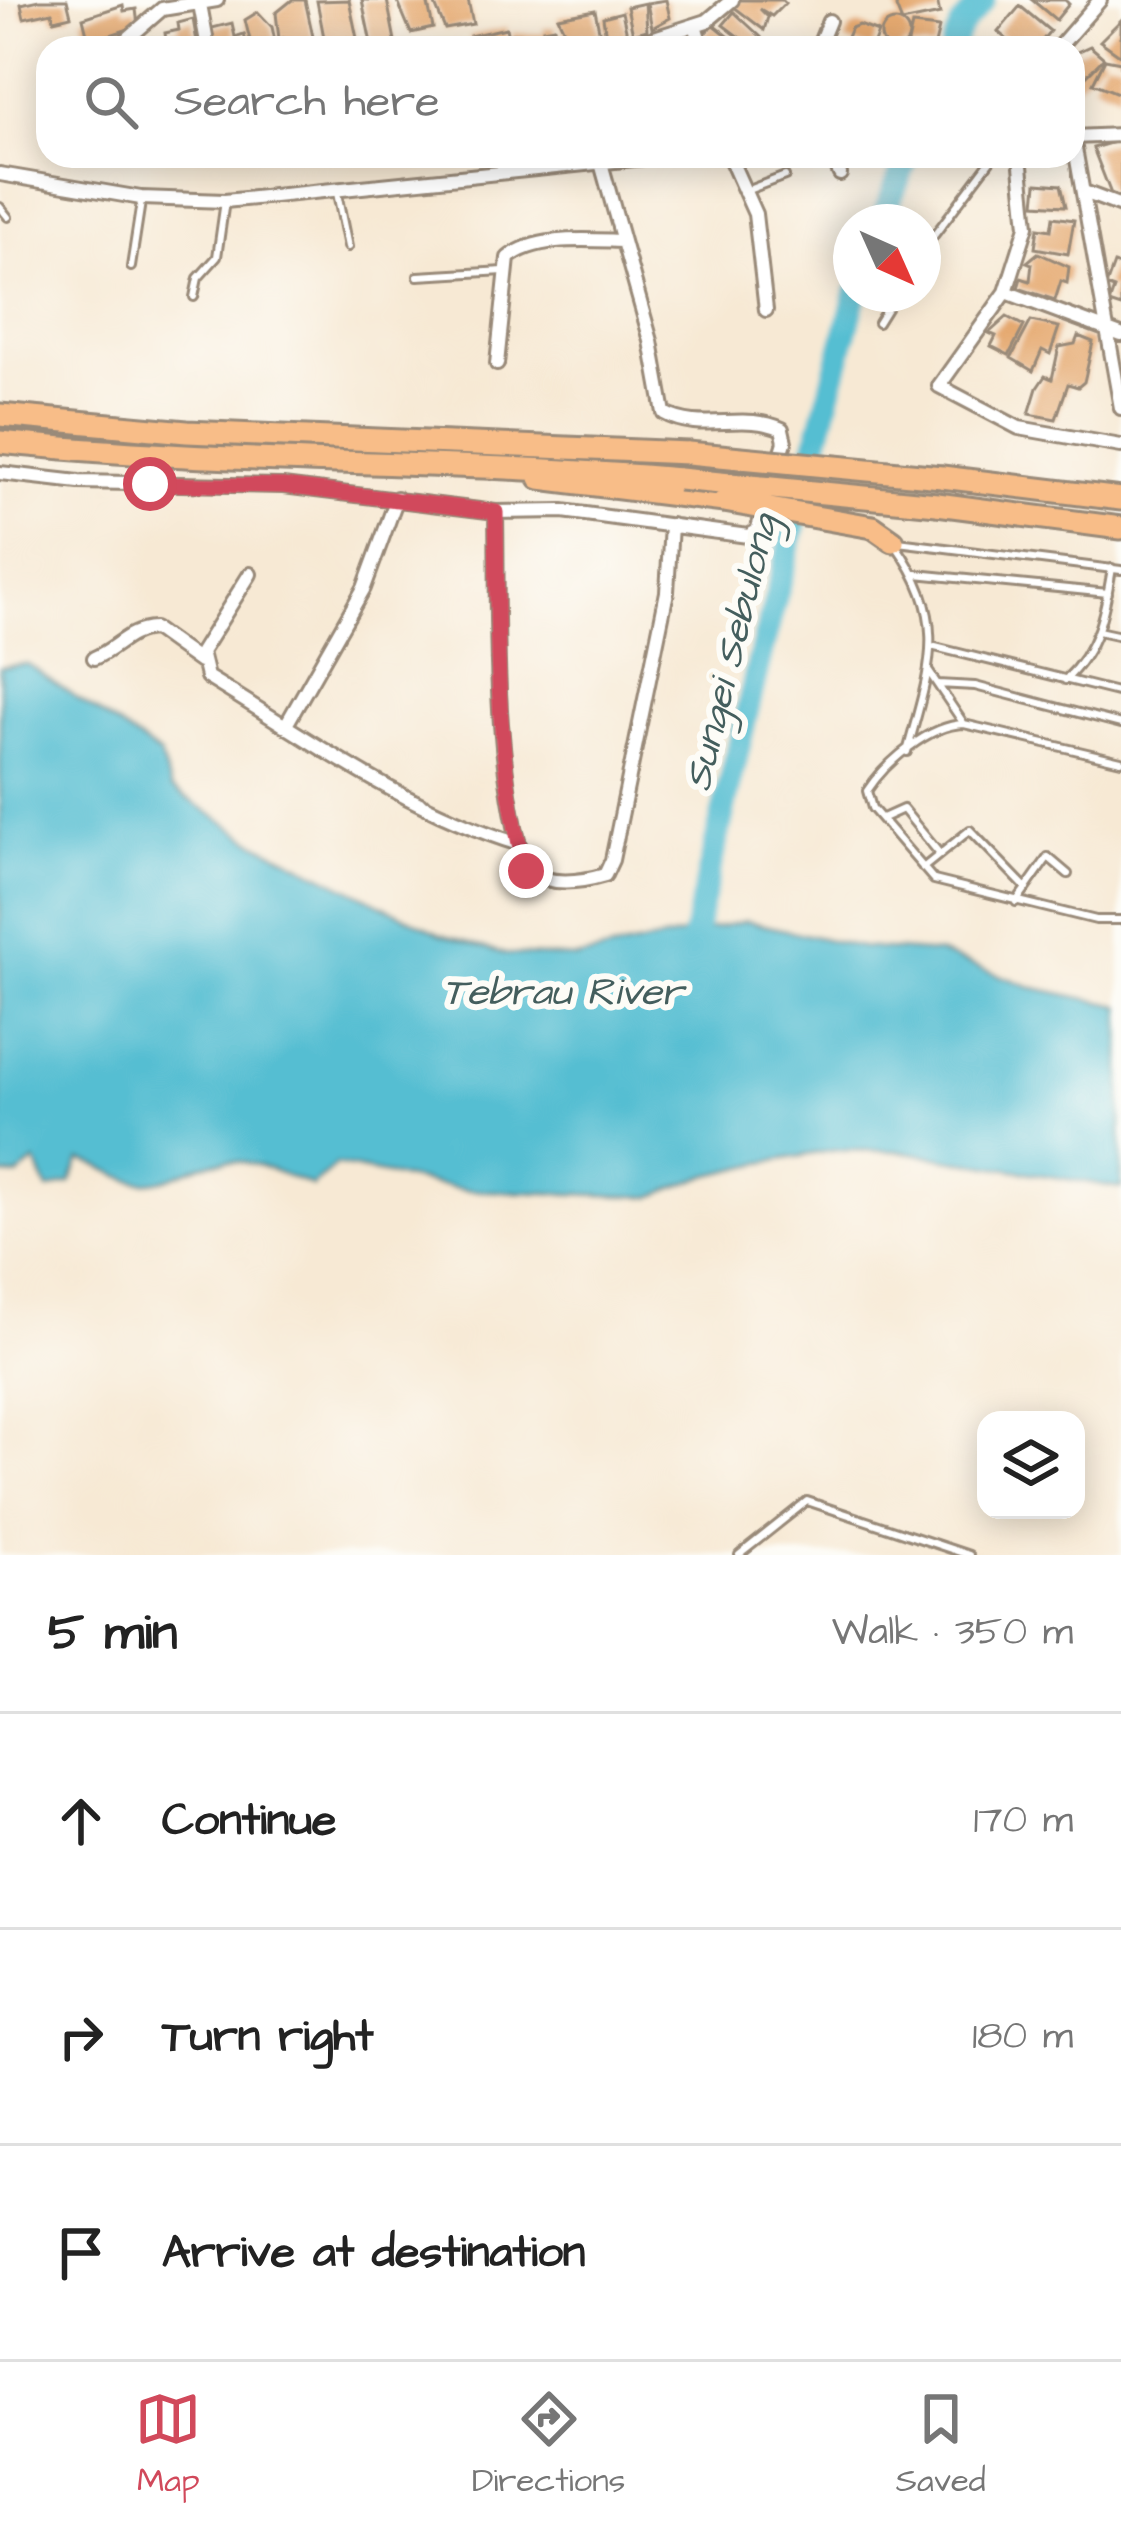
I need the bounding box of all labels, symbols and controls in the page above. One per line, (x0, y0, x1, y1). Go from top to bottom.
search box (36, 36, 1085, 168)
icon: search (78, 69, 144, 135)
text: Search here (174, 71, 440, 133)
north arrow (833, 204, 941, 312)
route start (123, 457, 177, 511)
water label: Sungei Sebulong (672, 507, 794, 797)
route end (499, 844, 553, 898)
water label: Tebrau River (443, 966, 687, 1020)
map controls (977, 1411, 1085, 1519)
button: layers (977, 1411, 1085, 1519)
text: 5 min (48, 1598, 177, 1669)
text: Walk · 350 m (832, 1606, 1073, 1660)
icon: ahead (48, 1788, 114, 1854)
text: Continue (162, 1790, 336, 1852)
text: 170 m (973, 1794, 1073, 1848)
icon: right (48, 2004, 114, 2070)
text: Turn right (162, 2006, 374, 2068)
text: 180 m (972, 2010, 1073, 2064)
icon: arrive (48, 2220, 114, 2286)
text: Arrive at destination (162, 2222, 585, 2284)
tab: Map (135, 2386, 201, 2504)
tab: Directions (472, 2386, 625, 2504)
tab: Saved (896, 2386, 986, 2504)

